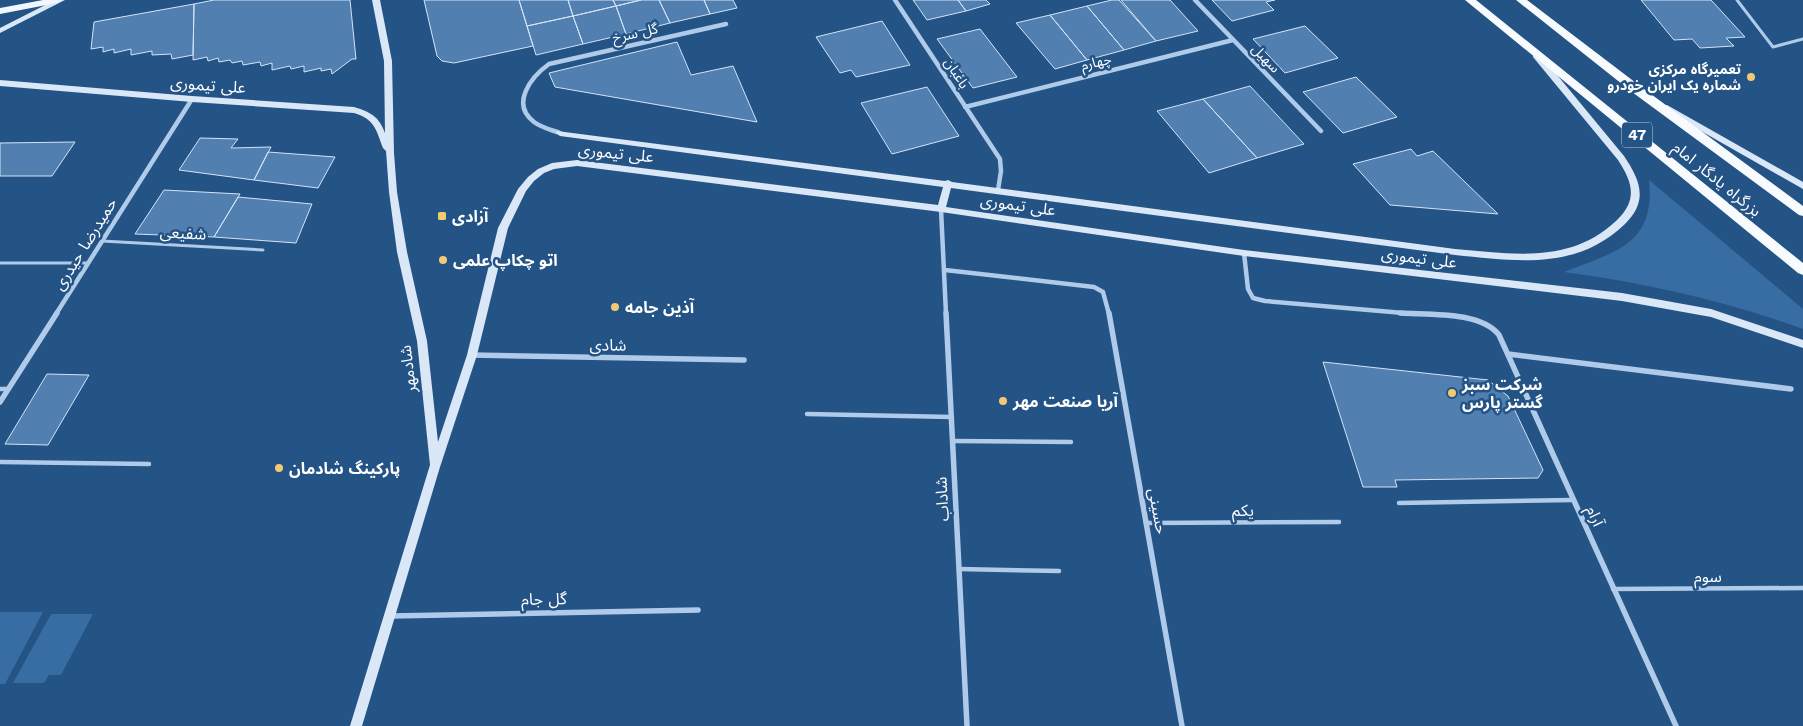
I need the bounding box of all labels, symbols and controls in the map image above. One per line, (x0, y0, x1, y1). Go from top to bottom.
street label: گل سرخ (611, 20, 660, 49)
street label: سهیل (1248, 40, 1283, 76)
street label: چهارم (1079, 51, 1114, 76)
street label: باغبان (940, 55, 973, 92)
place label: تعمیرگاه مرکزی شماره یک ایران خودرو (1607, 61, 1741, 94)
marker: تعمیرگاه مرکزی شماره یک ایران خودرو (1745, 71, 1757, 83)
street label: علی تیموری (170, 73, 246, 97)
road number: 47 (1622, 122, 1652, 148)
street label: بزرگراه یادگار امام (1667, 138, 1765, 223)
street label: علی تیموری (577, 140, 655, 166)
street label: علی تیموری (979, 190, 1057, 220)
street label: حمیدرضا حیدری (49, 194, 121, 294)
place label: آزادی (452, 206, 489, 226)
marker: آزادی (436, 210, 448, 222)
street label: شفیعی (159, 222, 207, 244)
street label: علی تیموری (1380, 244, 1458, 272)
place label: اتو چکاپ علمی (453, 251, 558, 271)
marker: اتو چکاپ علمی (437, 254, 449, 266)
place label: آذین جامه (625, 297, 695, 317)
marker: آذین جامه (609, 301, 621, 313)
street label: شادی (589, 335, 627, 355)
street label: شادمهر (396, 344, 420, 395)
place label: شرکت سبز گستر پارس (1461, 375, 1543, 412)
marker: شرکت سبز گستر پارس (1446, 387, 1458, 399)
place label: آریا صنعت مهر (1012, 391, 1119, 411)
marker: آریا صنعت مهر (997, 395, 1009, 407)
place label: پارکینگ شادمان (289, 459, 400, 478)
marker: پارکینگ شادمان (273, 462, 285, 474)
street label: شاداب (931, 476, 953, 522)
street label: حسینی (1145, 487, 1171, 535)
street label: یکم (1232, 501, 1254, 523)
street label: آرام (1579, 503, 1608, 532)
street label: سوم (1694, 567, 1722, 589)
street label: گل جام (521, 589, 567, 612)

